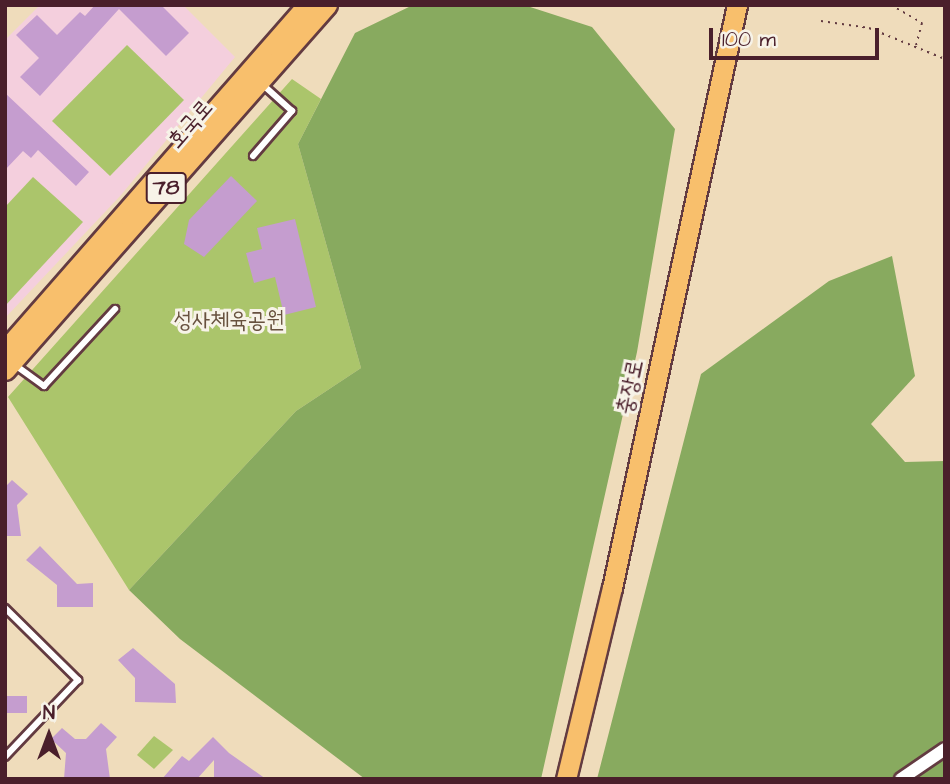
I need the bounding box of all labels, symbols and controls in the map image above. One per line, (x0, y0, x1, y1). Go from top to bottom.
scale bar (712, 14, 882, 58)
text: 100 m (722, 25, 776, 54)
street label: 호국로 (161, 94, 219, 154)
road number: 78 (145, 170, 187, 206)
park label: 성사체육공원 (173, 306, 285, 334)
street label: 충장로 (611, 357, 649, 417)
north arrow (14, 700, 84, 770)
text: N (43, 700, 55, 727)

